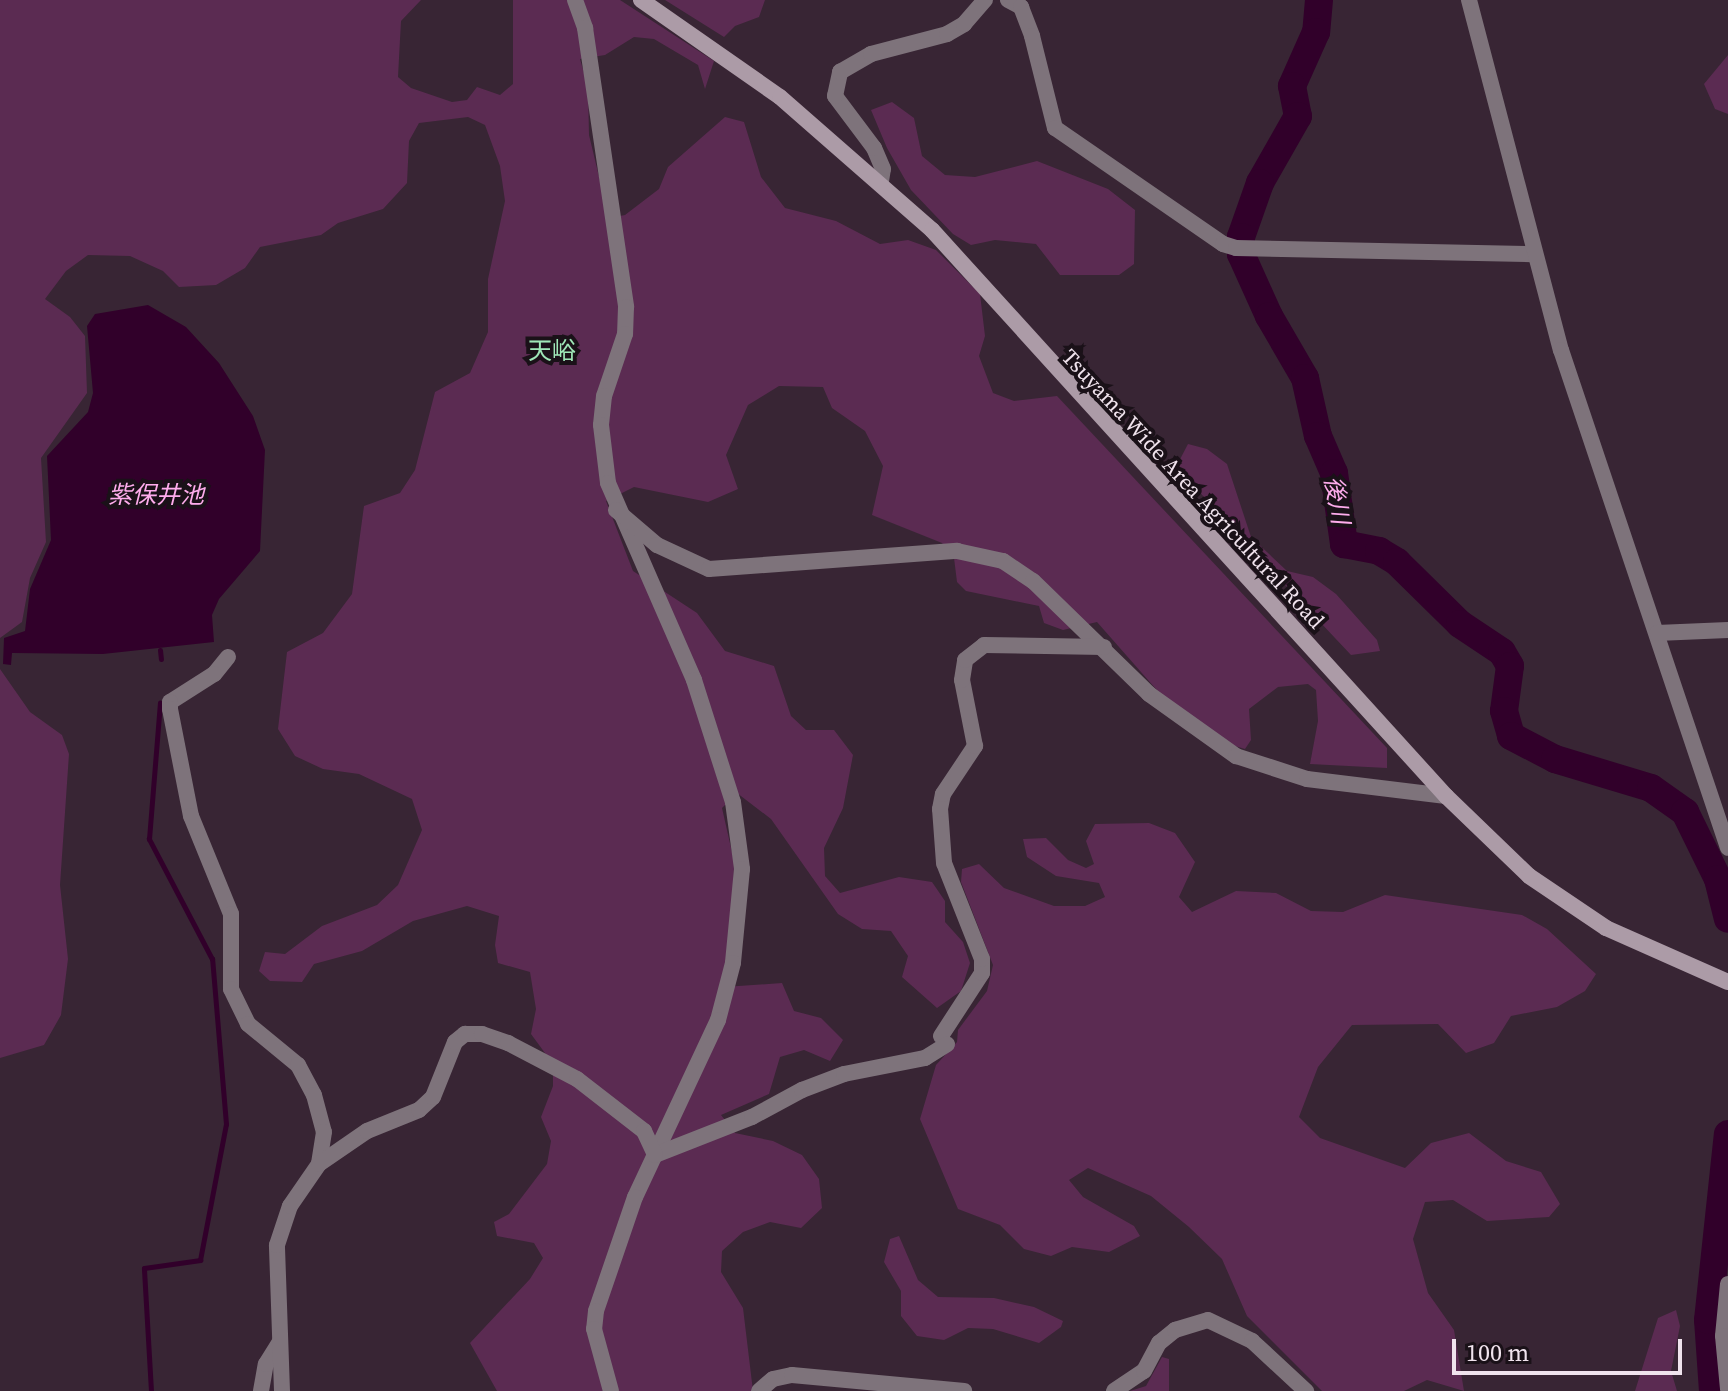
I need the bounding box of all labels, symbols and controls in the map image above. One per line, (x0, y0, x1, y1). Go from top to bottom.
district label: 天峪 (528, 337, 576, 365)
street label: Tsuyama Wide Area Agricultural Road (1056, 344, 1330, 634)
water label: 後川 (1319, 474, 1355, 526)
water label: 紫保井池 (108, 481, 204, 509)
scale bar (1456, 1323, 1686, 1373)
text: 100 m (1466, 1336, 1529, 1369)

